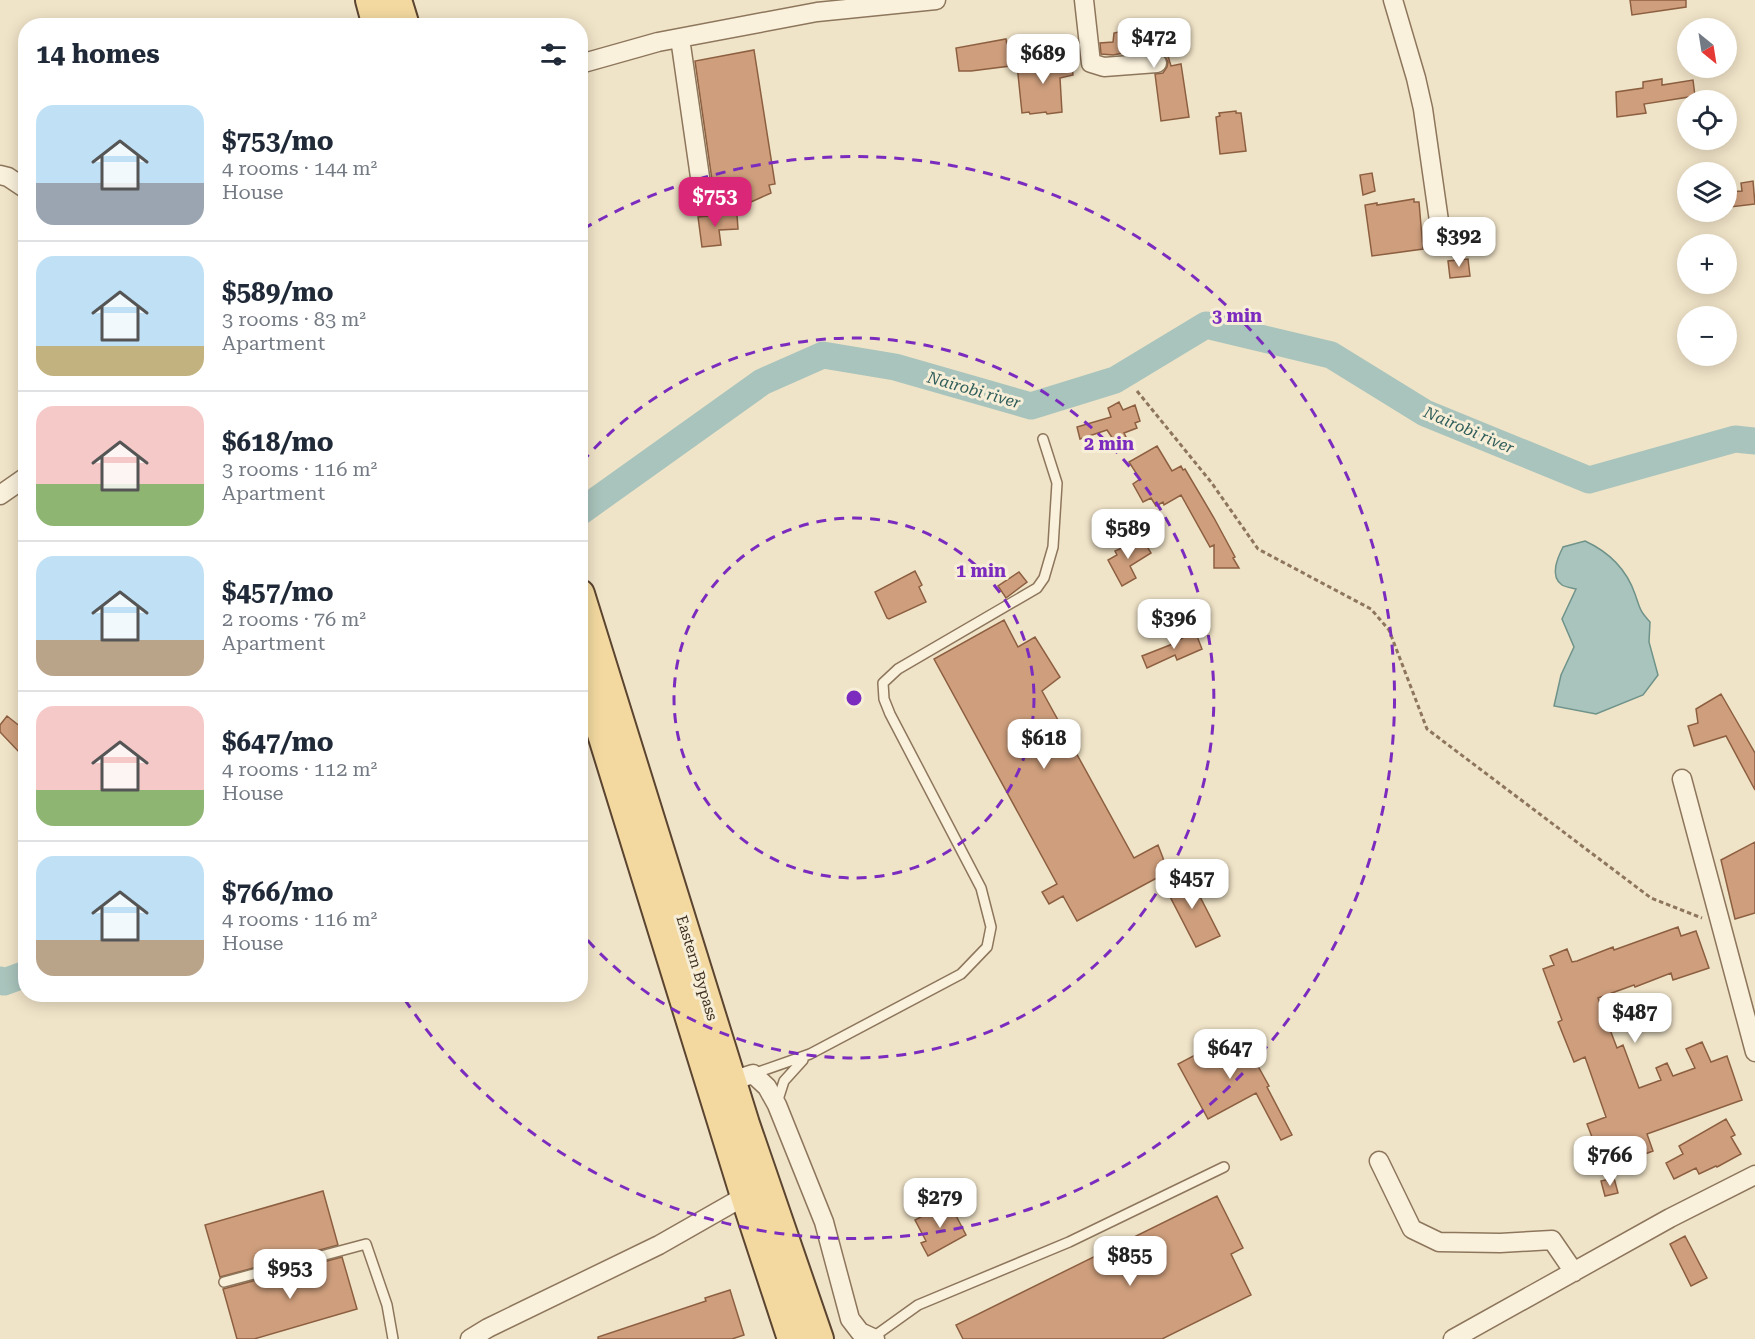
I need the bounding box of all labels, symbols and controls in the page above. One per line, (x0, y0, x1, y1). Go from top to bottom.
pin: $472 (1118, 18, 1190, 69)
north arrow (1677, 18, 1737, 78)
map controls (1677, 18, 1737, 366)
text: $472 (1132, 25, 1176, 49)
pin: $689 (1007, 34, 1079, 85)
icon: filters (537, 38, 570, 71)
text: 14 homes (36, 39, 160, 69)
text: $689 (1021, 41, 1065, 65)
button: locate (1677, 90, 1737, 150)
text: $753/mo (222, 126, 334, 156)
icon: home (84, 129, 156, 201)
text: 4 rooms · 144 m² (222, 156, 377, 180)
button: layers (1677, 162, 1737, 222)
pin: $753 (679, 177, 751, 228)
text: House (222, 180, 284, 204)
text: $753 (693, 184, 737, 208)
pin: $392 (1423, 217, 1495, 268)
text: $392 (1437, 224, 1481, 248)
button: + (1677, 234, 1737, 294)
text: $589/mo (222, 277, 334, 307)
icon: home (84, 280, 156, 352)
text: 3 min (1212, 305, 1262, 326)
button: − (1677, 306, 1737, 366)
text: 3 rooms · 83 m² (222, 307, 366, 331)
text: Apartment (222, 331, 325, 355)
water label: Nairobi river (924, 367, 1023, 412)
water label: Nairobi river (1420, 402, 1517, 458)
text: $618/mo (222, 427, 334, 457)
icon: home (84, 430, 156, 502)
text: 2 min (1084, 433, 1134, 454)
text: 3 rooms · 116 m² (222, 457, 377, 481)
text: Apartment (222, 481, 325, 505)
pin: $589 (1092, 509, 1164, 560)
text: $589 (1106, 516, 1150, 540)
text: 1 min (956, 560, 1006, 581)
text: $457/mo (222, 577, 334, 607)
icon: home (84, 580, 156, 652)
pin: $396 (1138, 599, 1210, 650)
text: $396 (1152, 606, 1196, 630)
text: 2 rooms · 76 m² (222, 607, 366, 631)
text: Apartment (222, 631, 325, 655)
centre of rings (844, 688, 864, 708)
pin: $618 (1008, 719, 1080, 770)
text: $618 (1022, 726, 1066, 750)
text: $647/mo (222, 727, 334, 757)
icon: home (84, 730, 156, 802)
text: 4 rooms · 112 m² (222, 757, 377, 781)
text: House (222, 781, 284, 805)
pin: $457 (1156, 859, 1228, 910)
text: $457 (1170, 866, 1214, 890)
text: $766/mo (222, 877, 334, 907)
icon: home (84, 880, 156, 952)
text: 4 rooms · 116 m² (222, 907, 377, 931)
street label: Eastern Bypass (672, 913, 722, 1023)
text: House (222, 931, 284, 955)
pin: $487 (1599, 993, 1671, 1044)
text: $487 (1613, 1000, 1657, 1024)
pin: $647 (1194, 1029, 1266, 1080)
text: $647 (1208, 1036, 1252, 1060)
pin: $766 (1574, 1136, 1646, 1187)
text: $766 (1588, 1143, 1632, 1167)
pin: $279 (904, 1178, 976, 1229)
text: $279 (918, 1185, 962, 1209)
pin: $855 (1094, 1236, 1166, 1287)
text: $855 (1108, 1243, 1152, 1267)
pin: $953 (254, 1249, 326, 1300)
text: $953 (268, 1256, 312, 1280)

